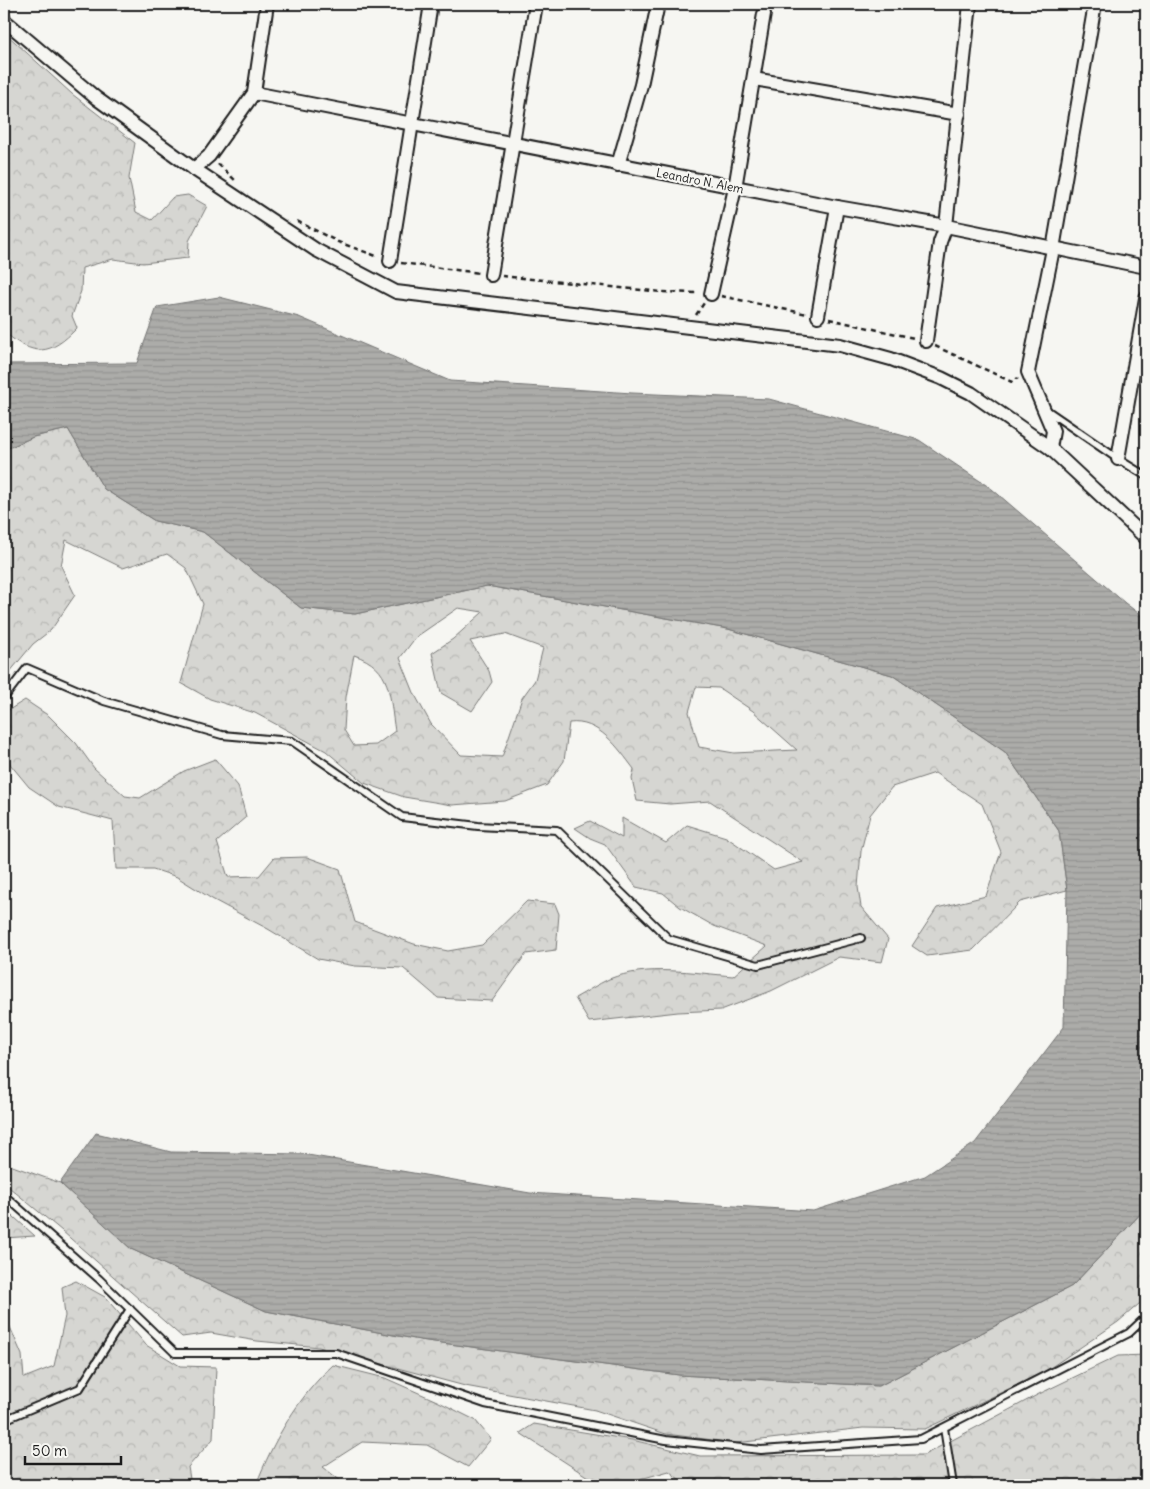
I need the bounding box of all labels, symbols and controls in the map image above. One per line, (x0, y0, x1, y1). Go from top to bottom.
street label: Leandro N. Alem (655, 165, 746, 196)
scale bar (25, 1434, 121, 1466)
text: 50 m (32, 1441, 67, 1460)

